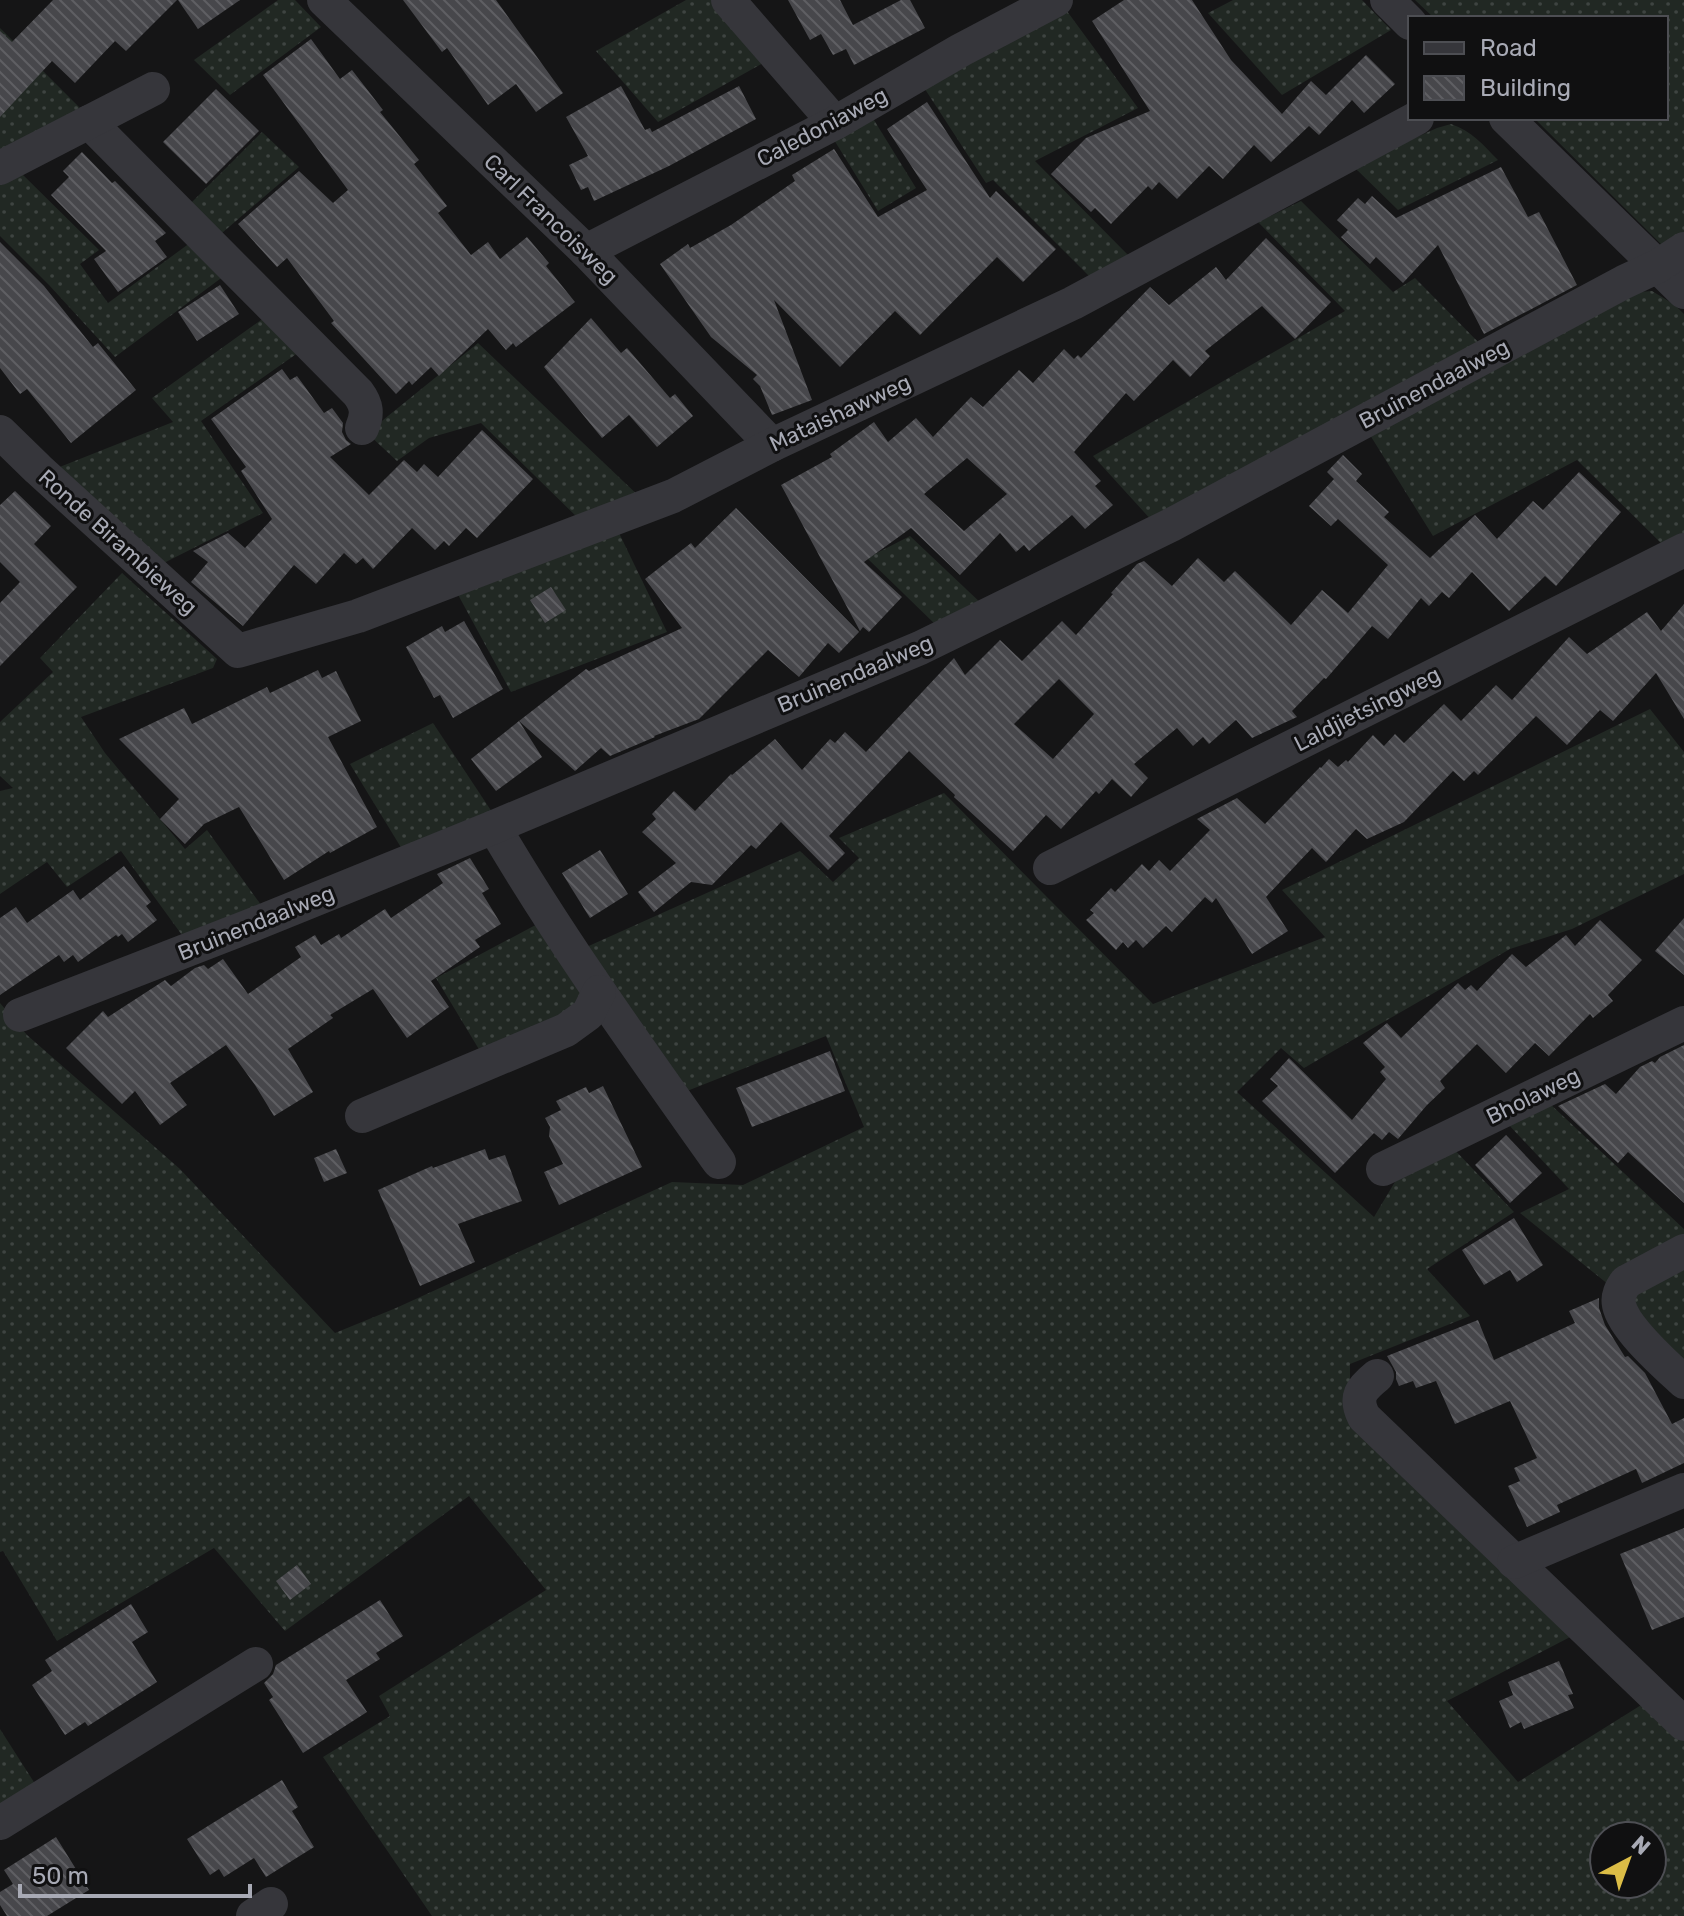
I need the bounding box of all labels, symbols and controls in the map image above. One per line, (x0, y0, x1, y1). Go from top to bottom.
legend (1408, 16, 1668, 120)
text: Road (1480, 34, 1537, 62)
text: Building (1480, 74, 1571, 102)
street label: Caledoniaweg (752, 81, 892, 173)
street label: Carl Francoisweg (478, 148, 624, 290)
street label: Bruinendaalweg (1354, 333, 1514, 435)
street label: Mataishawweg (765, 368, 915, 458)
street label: Ronde Birambieweg (33, 464, 203, 620)
street label: Bruinendaalweg (773, 629, 937, 719)
street label: Laldjietsingweg (1289, 661, 1445, 757)
street label: Bruinendaalweg (174, 879, 338, 967)
street label: Bholaweg (1482, 1062, 1584, 1130)
north arrow (1588, 1820, 1668, 1900)
text: N (1626, 1830, 1656, 1861)
scale bar (20, 1848, 250, 1898)
text: 50 m (32, 1862, 89, 1890)

